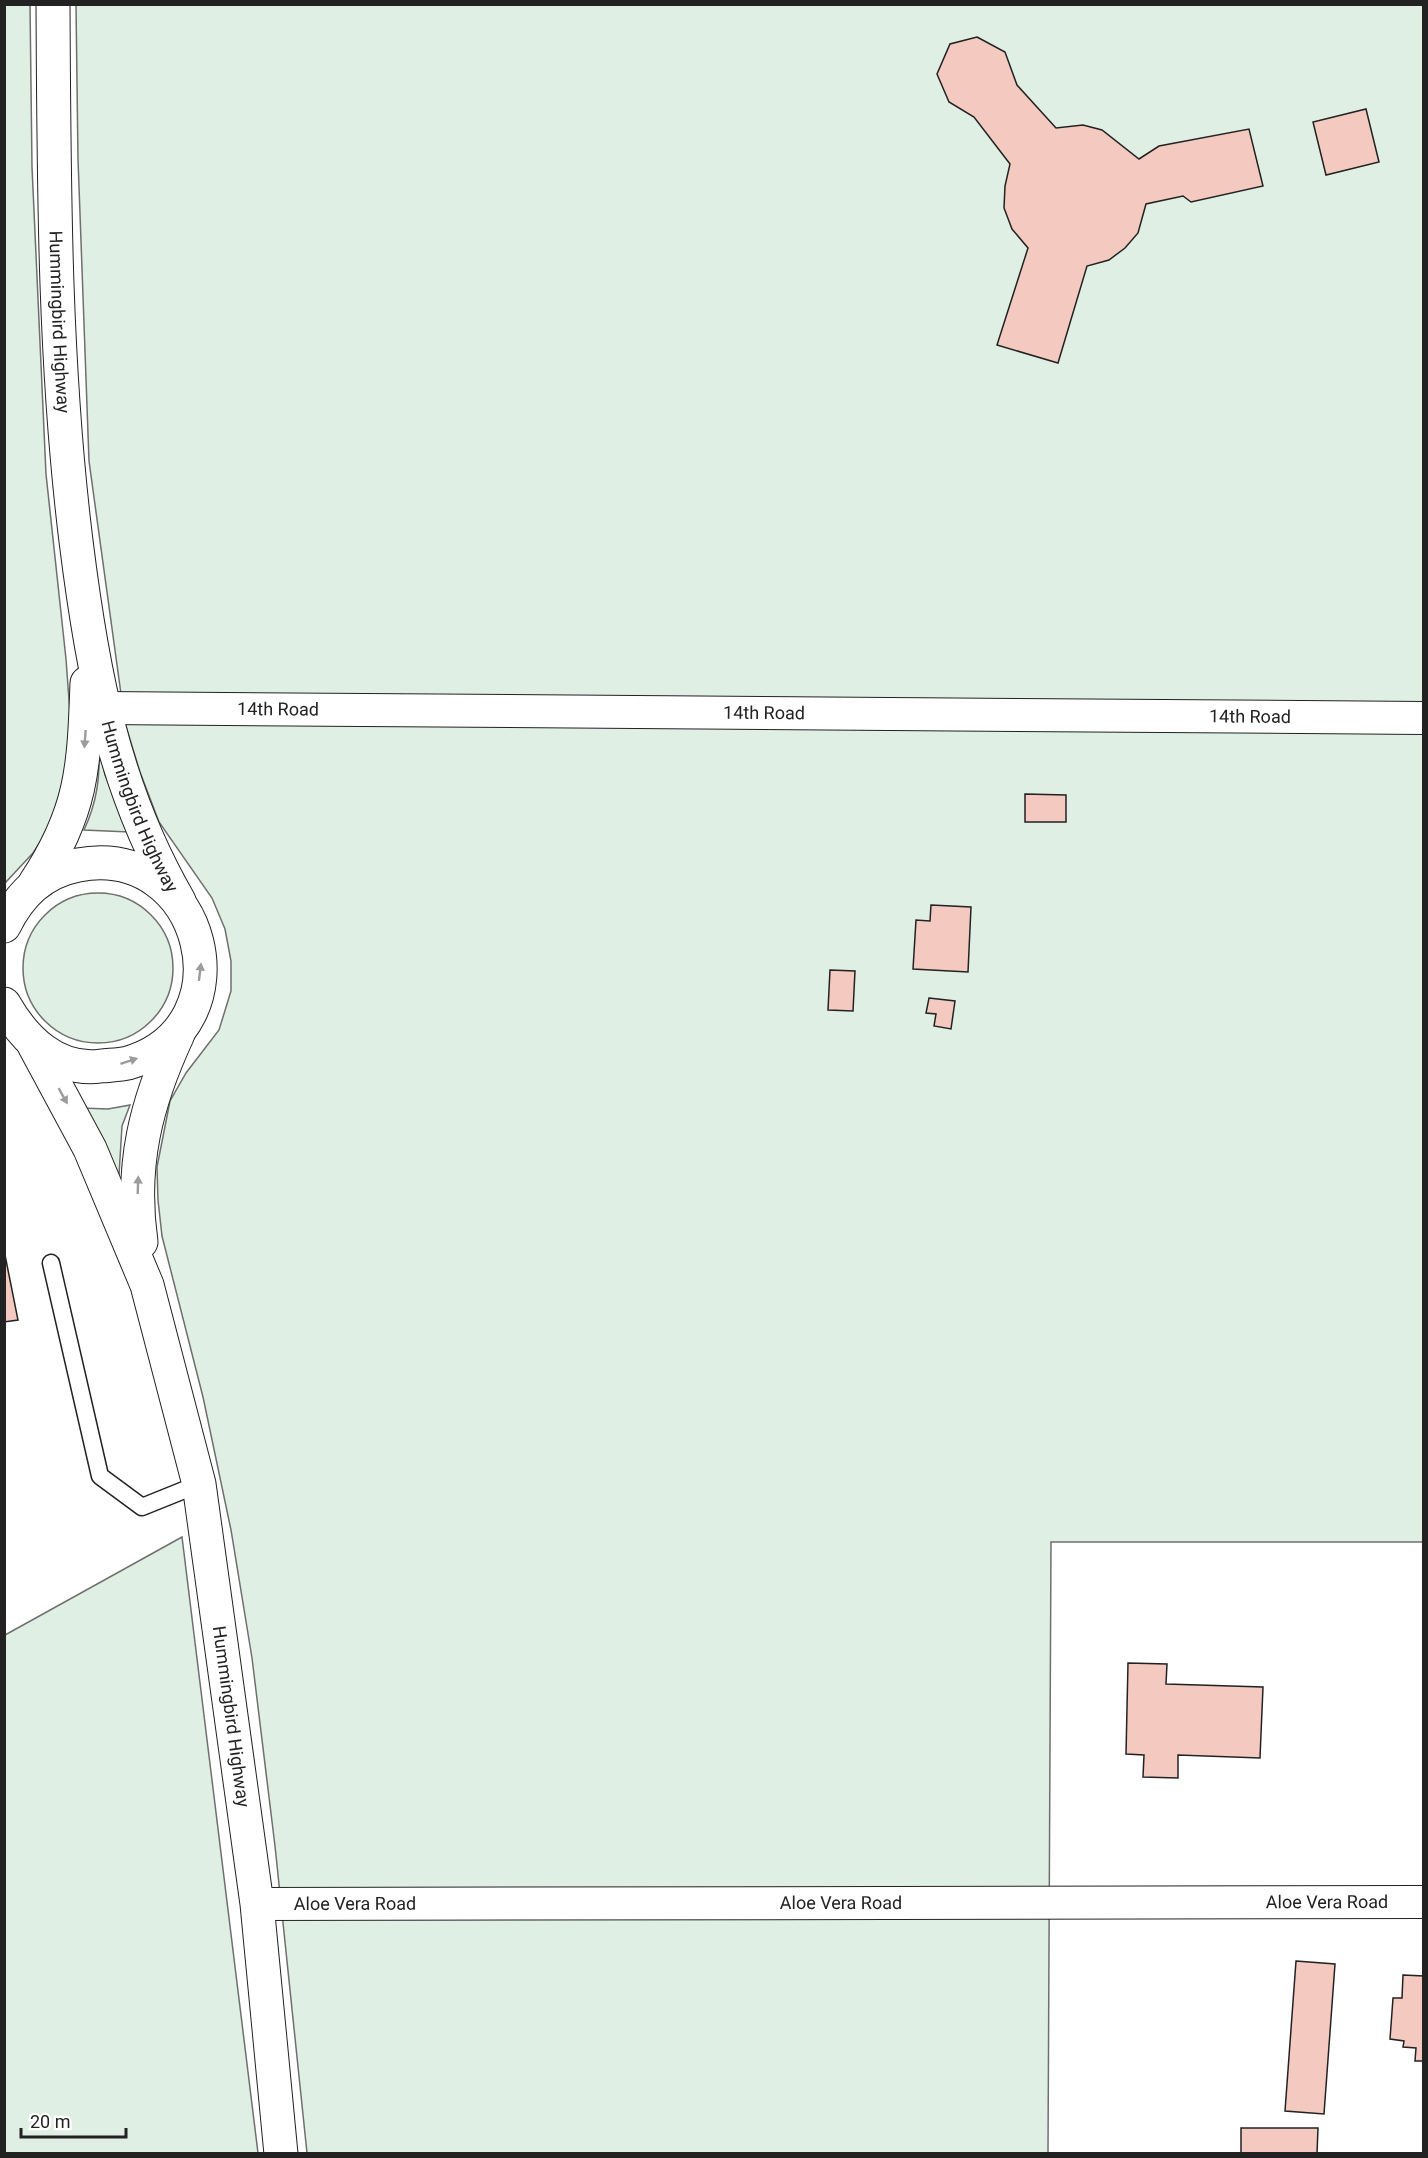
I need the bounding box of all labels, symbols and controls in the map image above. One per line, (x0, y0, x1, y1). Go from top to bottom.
street label: Hummingbird Highway (45, 230, 75, 414)
street label: 14th Road (237, 698, 319, 720)
street label: 14th Road (723, 702, 805, 723)
street label: 14th Road (1209, 705, 1291, 727)
street label: Hummingbird Highway (98, 718, 183, 896)
one-way arrow (80, 730, 89, 749)
one-way arrow (196, 963, 205, 982)
one-way arrow (121, 1056, 139, 1065)
one-way arrow (58, 1088, 68, 1105)
one-way arrow (133, 1176, 142, 1195)
street label: Hummingbird Highway (209, 1624, 255, 1809)
street label: Aloe Vera Road (1266, 1891, 1388, 1912)
street label: Aloe Vera Road (780, 1892, 902, 1913)
street label: Aloe Vera Road (294, 1893, 416, 1914)
scale bar (21, 2101, 126, 2139)
text: 20 m (30, 2111, 70, 2132)

